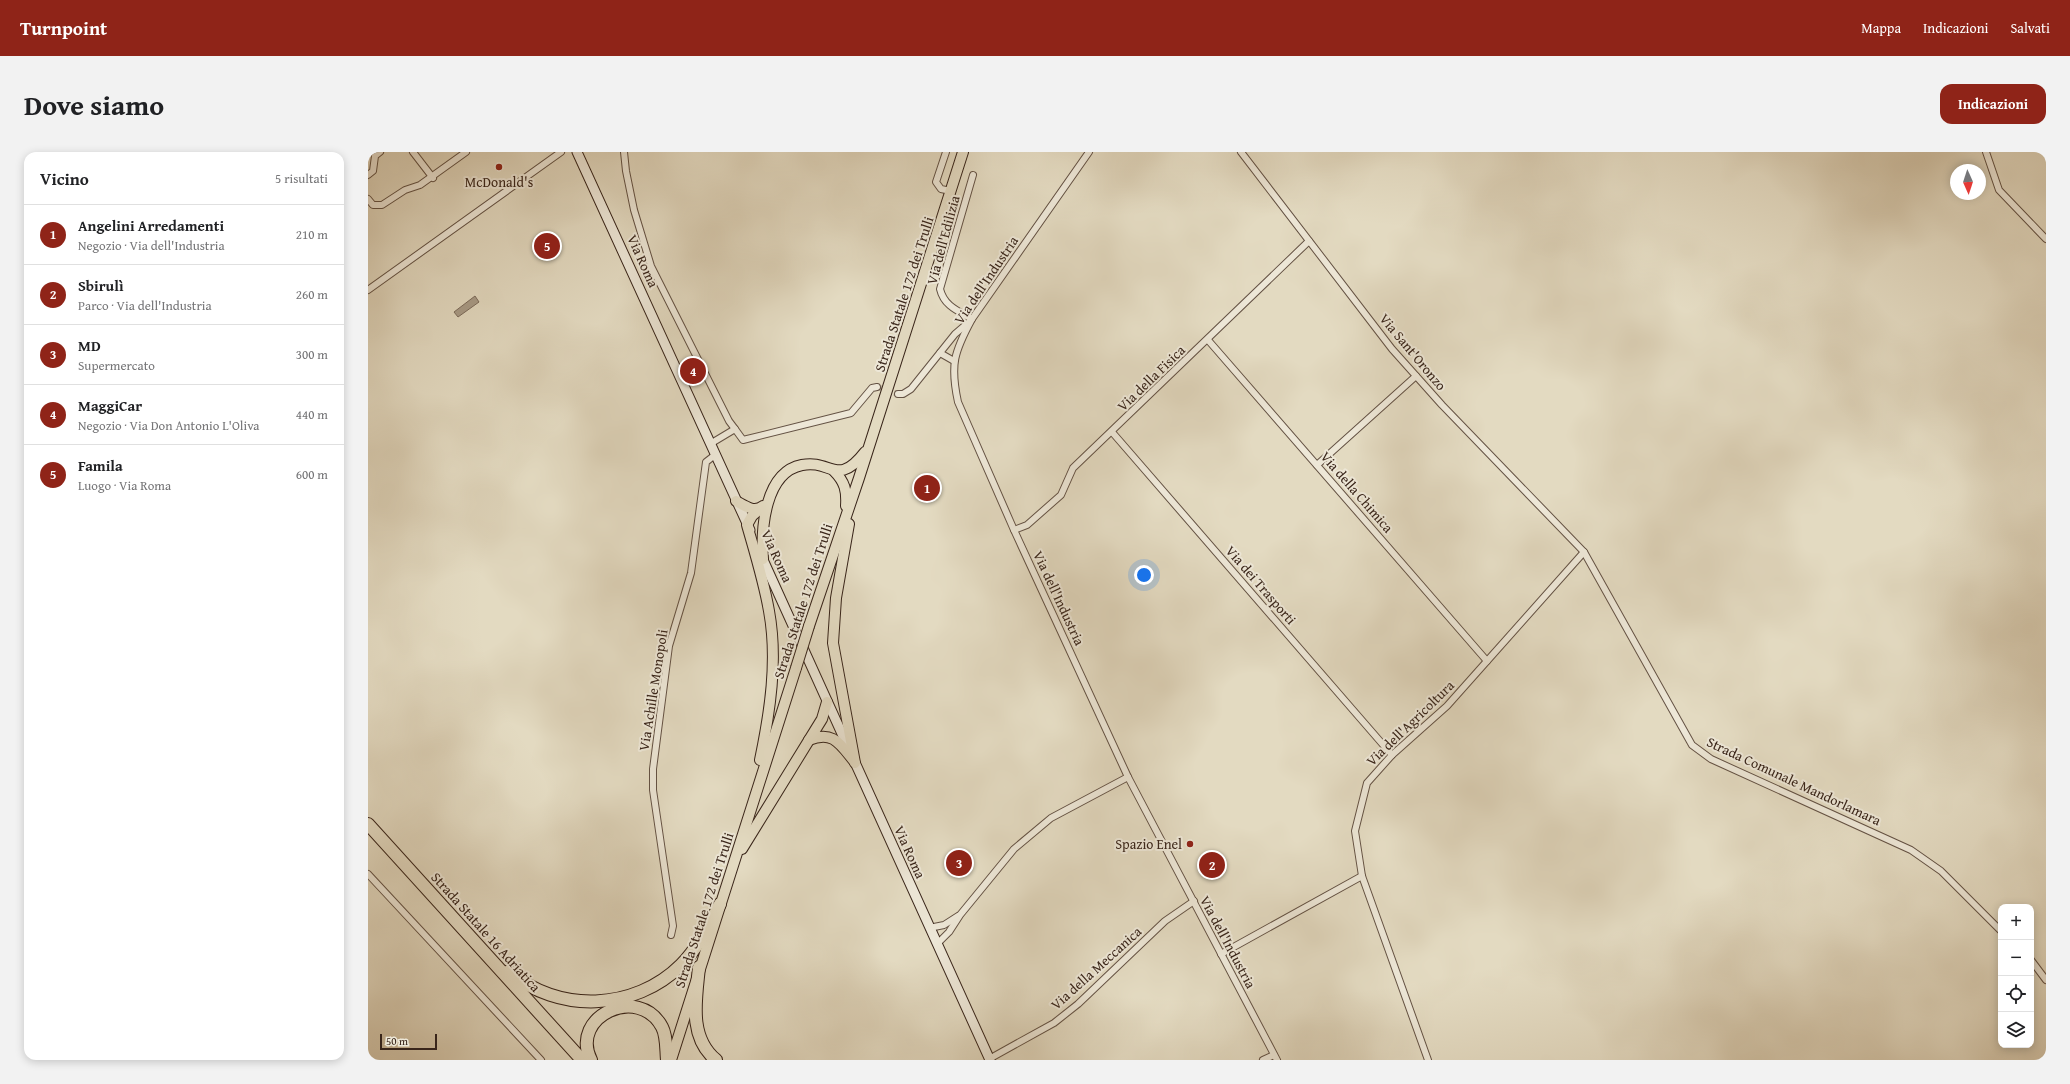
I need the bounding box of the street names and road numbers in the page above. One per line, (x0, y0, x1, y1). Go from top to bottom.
street label: Via dell'Edilizia (922, 193, 965, 287)
street label: Strada Statale 172 dei Trulli (869, 214, 939, 374)
street label: Via Roma (622, 231, 664, 291)
street label: Via dell'Industria (949, 232, 1023, 328)
street label: Via Sant'Oronzo (1375, 309, 1451, 395)
street label: Via della Fisica (1113, 340, 1190, 416)
street label: Via della Chimica (1316, 447, 1398, 537)
street label: Strada Statale 172 dei Trulli (768, 521, 838, 681)
street label: Via Roma (756, 526, 798, 586)
street label: Via dei Trasporti (1221, 541, 1301, 629)
street label: Via dell'Industria (1028, 547, 1090, 649)
street label: Via Achille Monopoli (634, 628, 672, 752)
street label: Via dell'Agricoltura (1362, 675, 1459, 770)
street label: Strada Comunale Mandorlamara (1704, 732, 1885, 830)
street label: Via Roma (889, 822, 931, 882)
street label: Strada Statale 172 dei Trulli (669, 830, 739, 990)
street label: Strada Statale 16 Adriatica (427, 868, 546, 997)
street label: Via dell'Industria (1195, 892, 1261, 992)
street label: Via della Meccanica (1046, 921, 1146, 1014)

